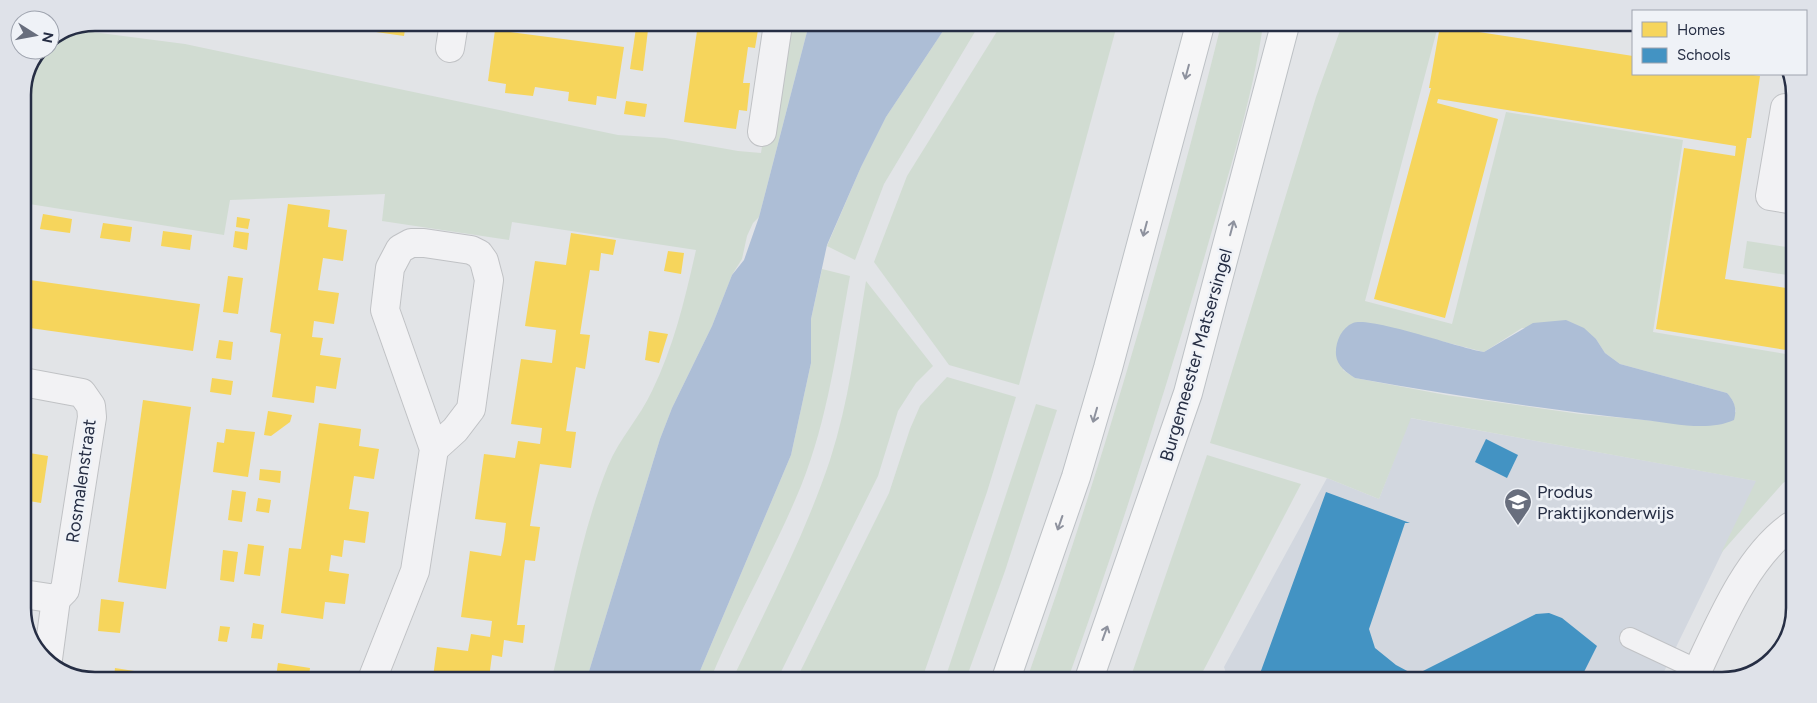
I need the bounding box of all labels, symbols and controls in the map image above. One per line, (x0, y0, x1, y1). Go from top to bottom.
north arrow (10, 10, 60, 60)
legend (1632, 10, 1807, 75)
text: Homes (1677, 21, 1725, 39)
text: N (38, 30, 57, 44)
text: Schools (1677, 46, 1730, 64)
one-way arrow (1182, 64, 1192, 80)
one-way arrow (1228, 220, 1237, 236)
one-way arrow (1140, 221, 1150, 237)
street label: Burgemeester Matsersingel (1155, 246, 1237, 464)
one-way arrow (1089, 406, 1099, 422)
street label: Rosmalenstraat (61, 417, 101, 544)
place label: Produs Praktijkonderwijs (1537, 481, 1674, 524)
school or university icon: Produs Praktijkonderwijs (1503, 487, 1533, 526)
one-way arrow (1055, 515, 1065, 531)
one-way arrow (1101, 626, 1110, 641)

